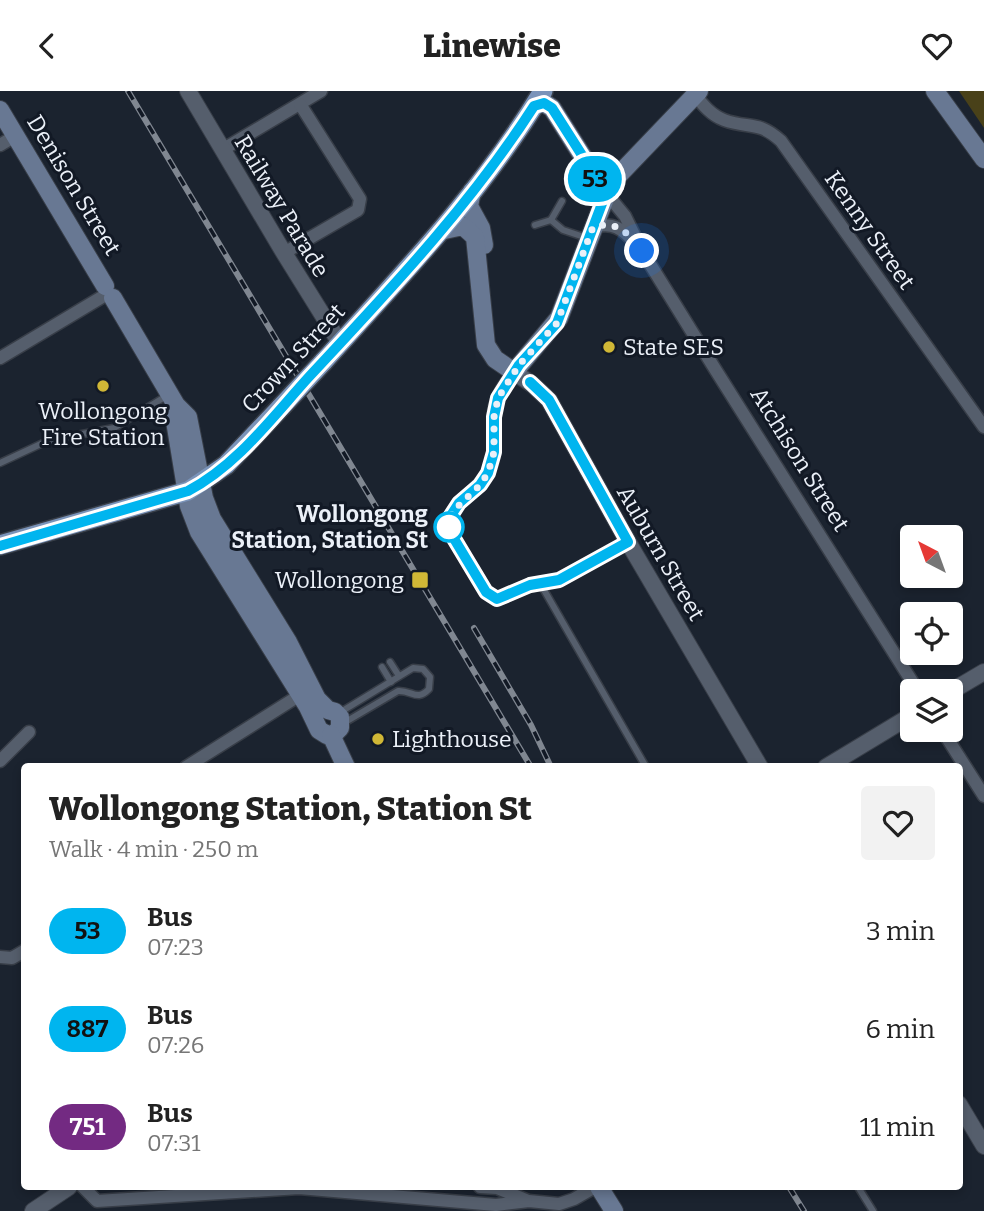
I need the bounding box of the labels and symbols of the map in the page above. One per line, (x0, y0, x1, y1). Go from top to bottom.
street label: Denison Street (21, 110, 127, 260)
street label: Railway Parade (229, 130, 335, 282)
line badge: 53 (564, 156, 626, 202)
street label: Kenny Street (819, 165, 921, 295)
your location (624, 233, 659, 268)
street label: Crown Street (235, 298, 351, 418)
place label: State SES (623, 333, 724, 361)
marker: State SES (601, 339, 617, 355)
marker: Wollongong Fire Station (95, 378, 111, 394)
street label: Atchison Street (745, 382, 855, 536)
place label: Wollongong Fire Station (38, 397, 168, 451)
street label: Auburn Street (611, 480, 711, 626)
place label: Wollongong Station, Station St (231, 500, 428, 554)
marker: Wollongong Station, Station St (434, 512, 464, 542)
north arrow (900, 525, 962, 588)
place label: Wollongong (275, 566, 404, 594)
marker: Wollongong (410, 570, 430, 590)
place label: Lighthouse (392, 725, 512, 753)
marker: Lighthouse (370, 731, 386, 747)

